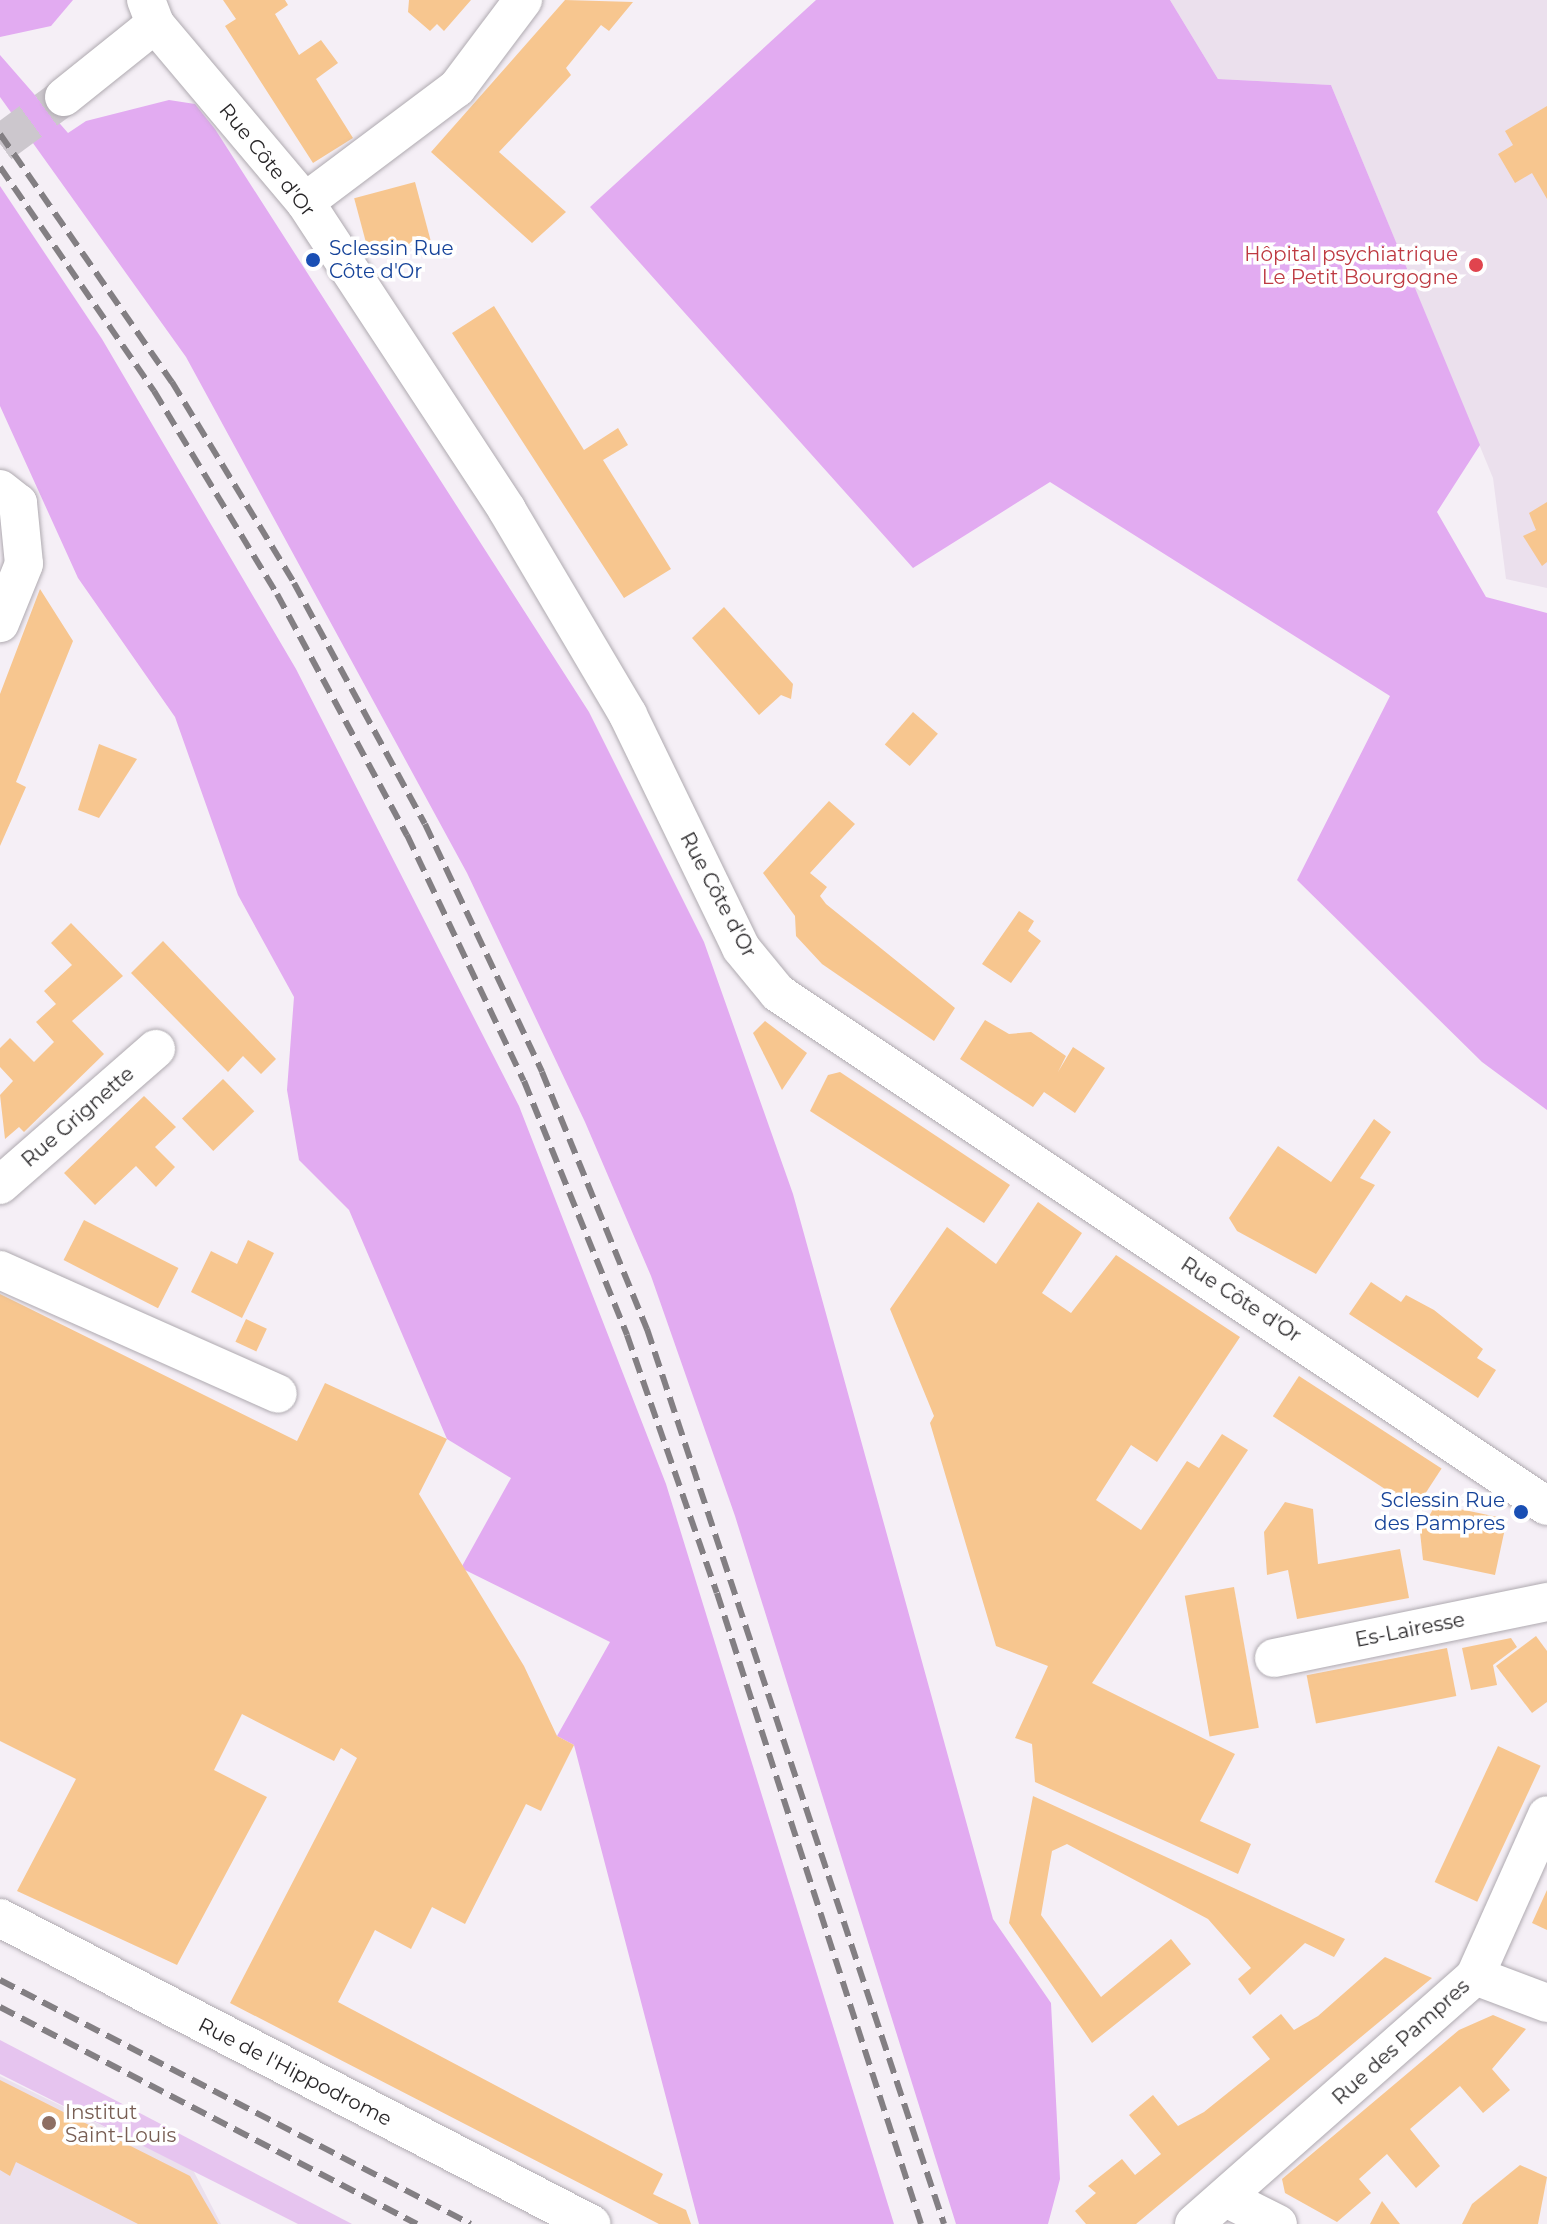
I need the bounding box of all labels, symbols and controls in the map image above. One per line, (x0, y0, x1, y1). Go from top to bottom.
street label: Rue Côte d'Or (214, 99, 320, 221)
place label: Sclessin Rue Côte d'Or (329, 236, 454, 283)
place label: Hôpital psychiatrique Le Petit Bourgogne (1244, 242, 1458, 289)
marker: Sclessin Rue Côte d'Or (304, 251, 322, 269)
marker: Hôpital psychiatrique Le Petit Bourgogne (1465, 254, 1487, 276)
street label: Rue Côte d'Or (675, 828, 761, 962)
street label: Rue Grignette (17, 1062, 139, 1172)
street label: Rue Côte d'Or (1176, 1252, 1306, 1348)
place label: Sclessin Rue des Pampres (1374, 1488, 1505, 1535)
marker: Sclessin Rue des Pampres (1512, 1503, 1530, 1521)
street label: Es-Lairesse (1353, 1608, 1467, 1652)
street label: Rue des Pampres (1328, 1974, 1474, 2110)
street label: Rue de l'Hippodrome (194, 2013, 396, 2131)
place label: Institut Saint-Louis (65, 2100, 176, 2147)
marker: Institut Saint-Louis (40, 2114, 58, 2132)

